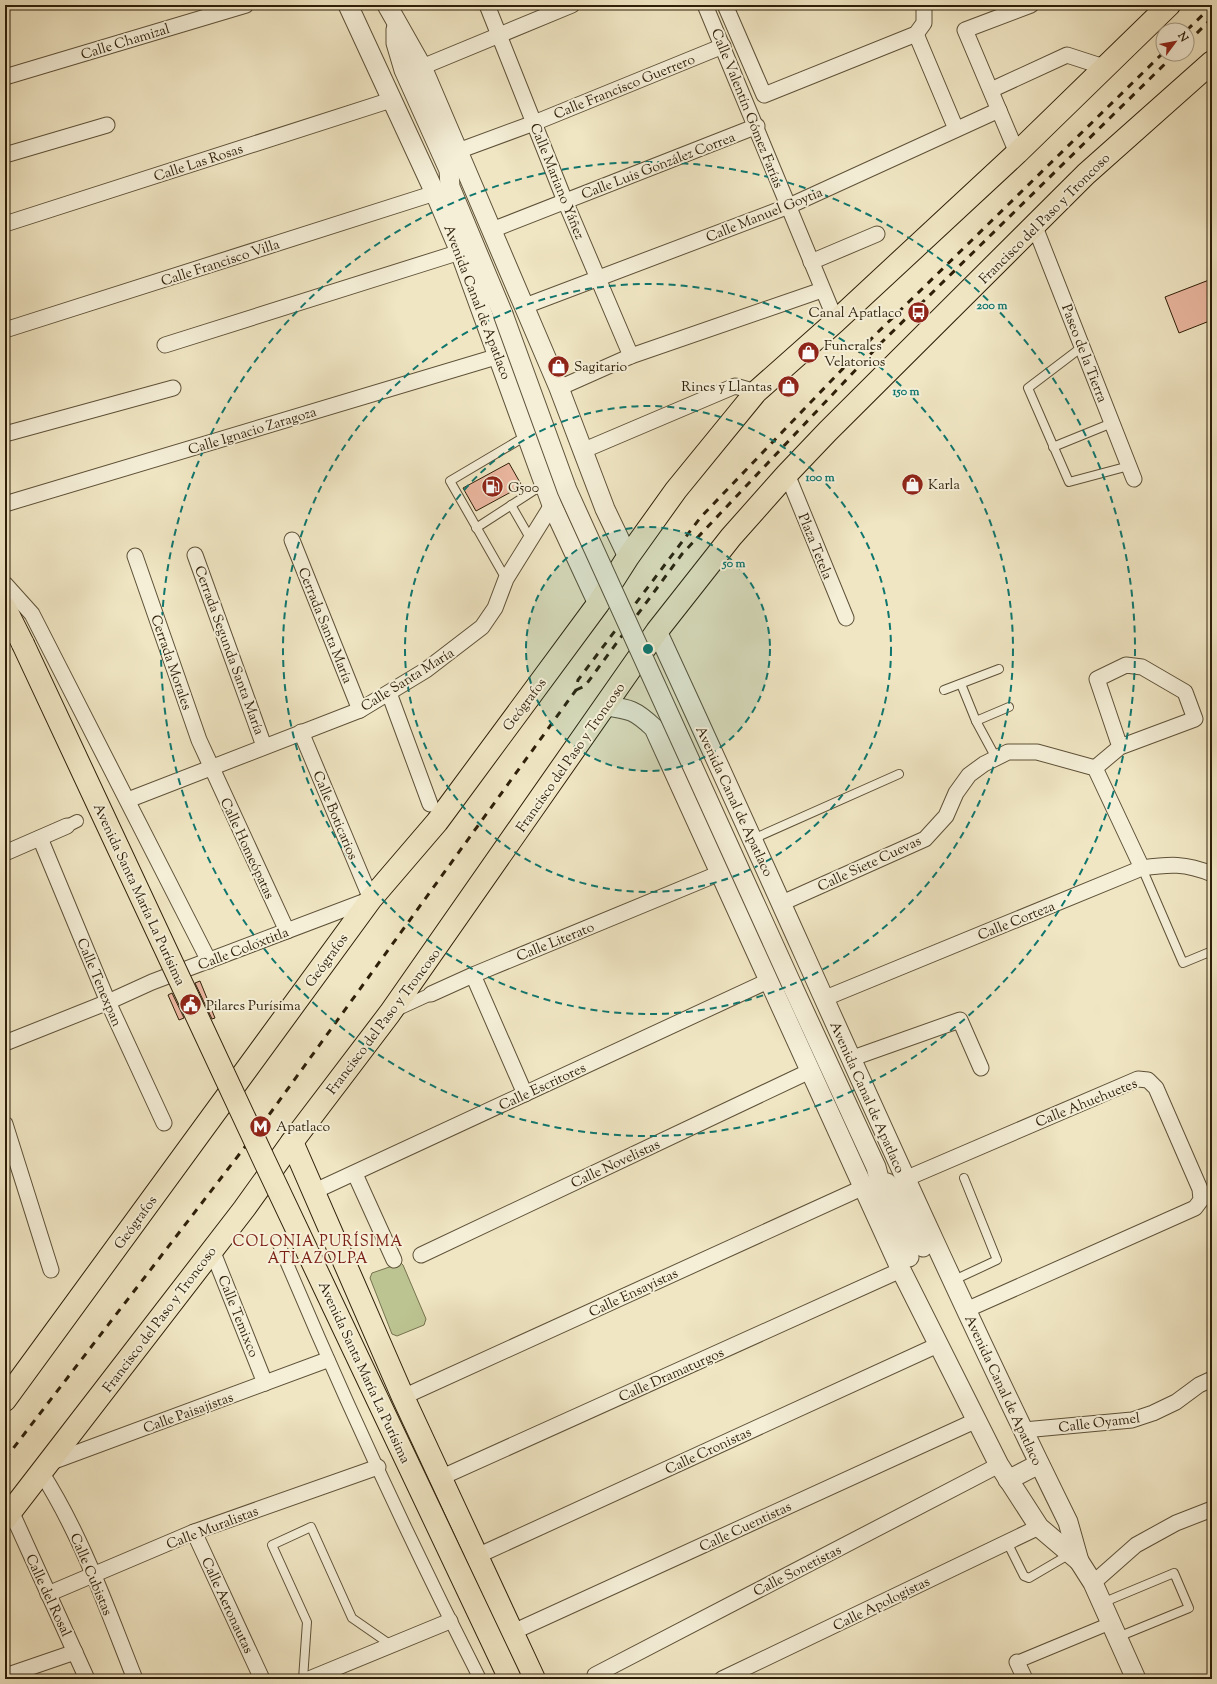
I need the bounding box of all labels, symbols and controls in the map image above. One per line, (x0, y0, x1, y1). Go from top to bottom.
street label: Calle Chamizal (79, 20, 173, 66)
north arrow (1155, 22, 1195, 62)
street label: Calle Valentín Gómez Farías (705, 26, 787, 192)
text: N (1173, 28, 1192, 45)
street label: Calle Francisco Guerrero (551, 50, 699, 125)
street label: Calle Mariano Yáñez (524, 121, 589, 243)
street label: Calle Luis González Correa (579, 128, 739, 205)
street label: Calle Las Rosas (151, 140, 246, 188)
street label: Francisco del Paso y Troncoso (975, 149, 1116, 290)
street label: Calle Manuel Goytia (703, 183, 827, 248)
street label: Avenida Canal de Apatlaco (437, 222, 515, 383)
street label: Calle Francisco Villa (159, 235, 283, 293)
text: 200 m (977, 297, 1007, 315)
bus stop icon: Canal Apatlaco (905, 299, 931, 325)
street label: Paseo de la Tierra (1055, 302, 1111, 406)
place label: Canal Apatlaco (809, 304, 902, 324)
place label: Funerales Velatorios (824, 337, 885, 373)
shop icon: Funerales Velatorios (796, 340, 822, 366)
shop icon: Sagitario (545, 353, 571, 379)
place label: Sagitario (574, 358, 628, 378)
shop icon: Rines y Llantas (775, 373, 801, 399)
place label: Rines y Llantas (681, 378, 772, 398)
text: 150 m (891, 383, 920, 401)
street label: Calle Ignacio Zaragoza (186, 403, 320, 461)
text: 100 m (804, 469, 835, 487)
shop icon: Karla (900, 471, 926, 497)
fuel station icon: G500 (480, 474, 506, 500)
place label: Karla (928, 476, 960, 496)
place label: G500 (508, 479, 539, 499)
street label: Plaza Tetela (792, 511, 837, 583)
text: 50 m (722, 555, 746, 573)
street label: Cerrada Segunda Santa María (188, 563, 268, 739)
street label: Cerrada Santa María (292, 565, 357, 687)
street label: Cerrada Morales (144, 612, 196, 713)
centre of rings (641, 642, 655, 656)
street label: Calle Santa María (358, 644, 459, 717)
street label: Geógrafos (499, 674, 552, 736)
street label: Francisco del Paso y Troncoso (512, 679, 631, 837)
street label: Avenida Canal de Apatlaco (689, 723, 777, 881)
street label: Calle Boticarios (306, 768, 362, 863)
street label: Calle Homeópatas (214, 795, 278, 903)
street label: Avenida Santa María La Purísima (87, 800, 190, 990)
street label: Calle Siete Cuevas (815, 832, 925, 898)
street label: Calle Corteza (975, 897, 1059, 946)
street label: Calle Literato (514, 918, 598, 968)
street label: Calle Coloxtitla (195, 923, 293, 976)
street label: Geógrafos (301, 930, 354, 992)
street label: Calle Tenexpan (71, 935, 126, 1030)
street label: Francisco del Paso y Troncoso (323, 945, 446, 1099)
public building icon: Pilares Purísima (178, 992, 204, 1018)
place label: Pilares Purísima (206, 997, 301, 1017)
street label: Avenida Canal de Apatlaco (824, 1019, 909, 1177)
street label: Calle Escritores (496, 1059, 590, 1117)
street label: Calle Ahuehuetes (1033, 1074, 1141, 1133)
metro station icon: Apatlaco (248, 1113, 274, 1139)
place label: Apatlaco (276, 1118, 331, 1138)
street label: Calle Novelistas (568, 1135, 664, 1194)
street label: Geógrafos (110, 1192, 163, 1254)
district label: COLONIA PURÍSIMA ATLAZOLPA (233, 1231, 403, 1270)
street label: Francisco del Paso y Troncoso (99, 1243, 222, 1397)
street label: Calle Ensayistas (586, 1264, 682, 1323)
street label: Calle Temixco (212, 1273, 263, 1361)
street label: Avenida Santa María La Purísima (312, 1278, 415, 1468)
street label: Avenida Canal de Apatlaco (958, 1312, 1046, 1470)
street label: Calle Dramaturgos (616, 1344, 728, 1408)
street label: Calle Paisajistas (141, 1388, 237, 1439)
street label: Calle Oyamel (1057, 1409, 1141, 1439)
street label: Calle Cronistas (662, 1423, 755, 1481)
street label: Calle Cuentistas (697, 1498, 795, 1558)
street label: Calle Muralistas (164, 1502, 262, 1556)
street label: Calle Cubistas (64, 1531, 116, 1619)
street label: Calle Sonetistas (750, 1541, 845, 1603)
street label: Calle del Rosal (19, 1551, 75, 1640)
street label: Calle Aeronautas (195, 1554, 257, 1657)
street label: Calle Apologistas (830, 1573, 934, 1637)

